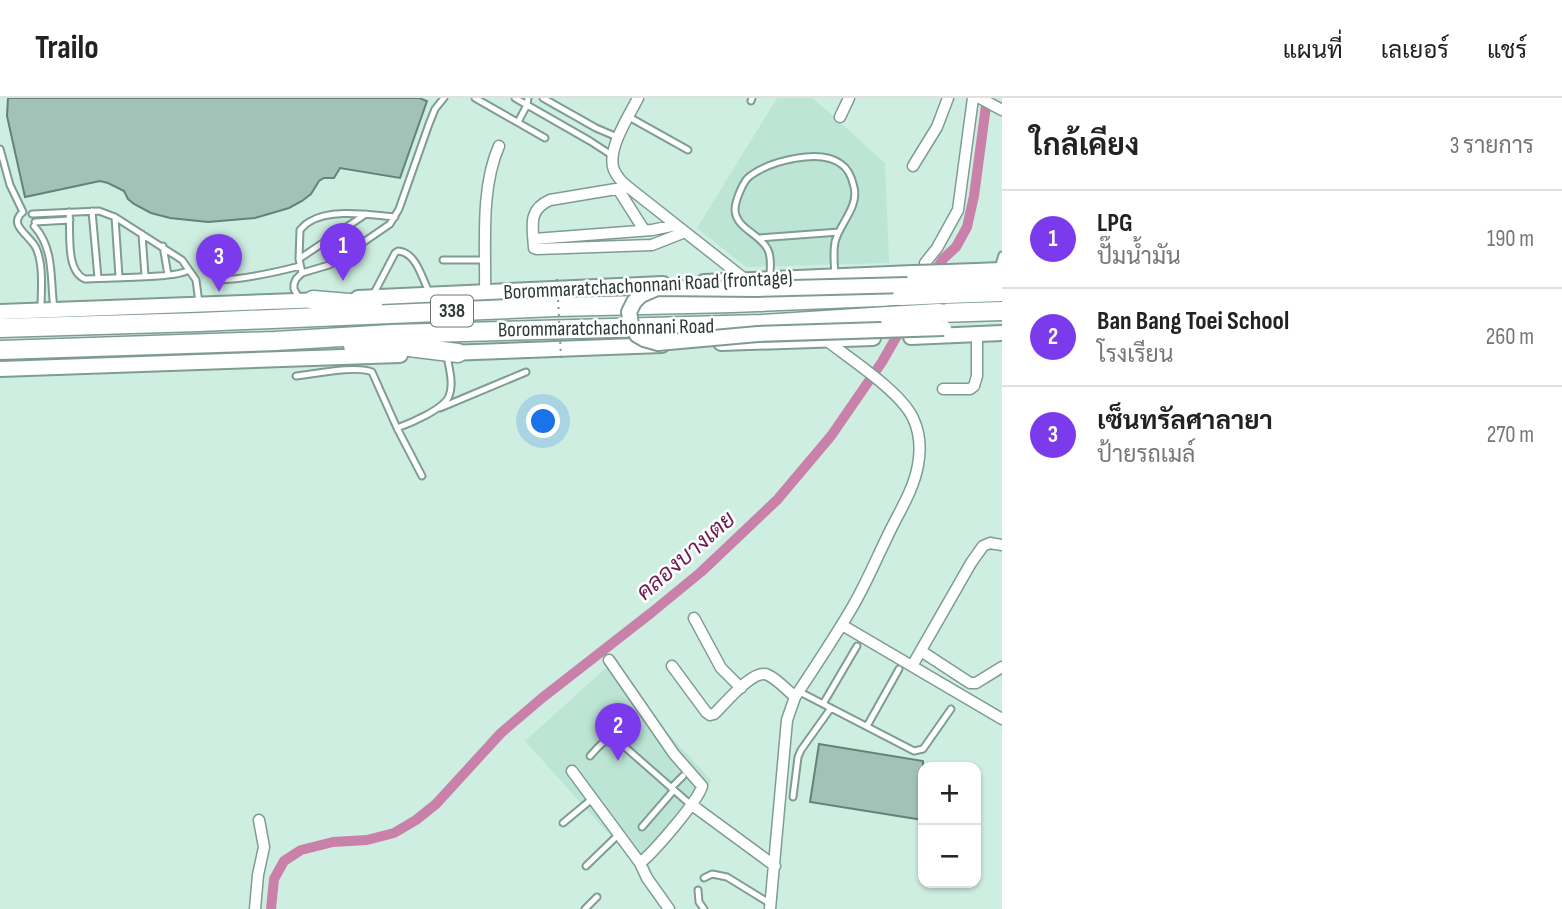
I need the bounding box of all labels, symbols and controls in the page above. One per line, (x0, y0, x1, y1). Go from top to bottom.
text: Trailo (35, 28, 99, 68)
text: แผนที่ (1283, 36, 1343, 65)
text: เลเยอร์ (1381, 36, 1449, 65)
text: แชร์ (1487, 36, 1527, 65)
text: ใกล้เคียง (1030, 128, 1139, 164)
text: 3 รายการ (1450, 132, 1534, 160)
text: LPG (1097, 208, 1133, 239)
pin: 1 (320, 223, 366, 281)
text: 1 (1048, 225, 1058, 253)
text: 190 m (1487, 225, 1534, 253)
pin: 3 (196, 234, 242, 292)
text: ปั๊มน้ำมัน (1097, 243, 1181, 271)
street label: Borommaratchachonnani Road (frontage) (503, 265, 793, 305)
road number: 338 (431, 295, 473, 326)
text: Ban Bang Toei School (1097, 306, 1289, 337)
street label: Borommaratchachonnani Road (498, 314, 714, 342)
text: 2 (1048, 323, 1058, 351)
text: 260 m (1486, 323, 1534, 351)
text: โรงเรียน (1097, 341, 1173, 369)
your location (526, 404, 560, 438)
text: เซ็นทรัลศาลายา (1097, 406, 1273, 437)
text: 3 (1048, 421, 1058, 449)
text: 270 m (1487, 421, 1534, 449)
text: ป้ายรถเมล์ (1097, 441, 1195, 469)
water label: คลองบางเตย (631, 505, 741, 607)
pin: 2 (595, 703, 641, 761)
map controls (918, 762, 981, 888)
button: + (918, 762, 981, 825)
button: − (918, 825, 981, 888)

